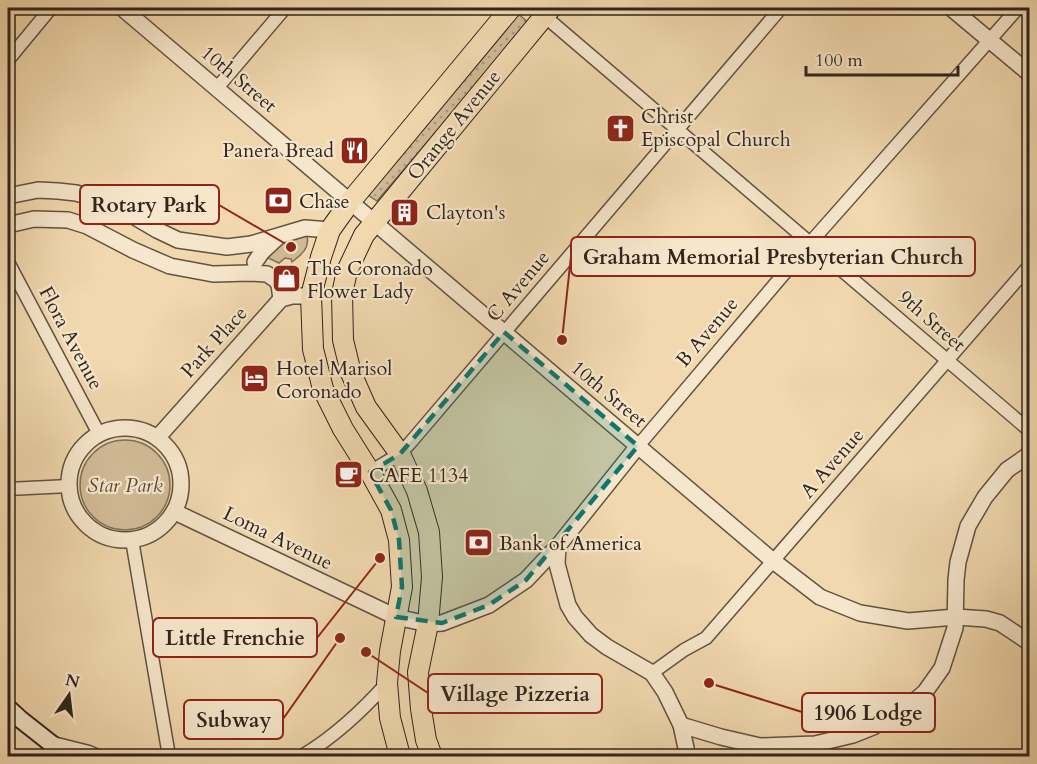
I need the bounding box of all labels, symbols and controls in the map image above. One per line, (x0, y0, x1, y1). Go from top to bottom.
street label: 10th Street (195, 39, 283, 119)
scale bar (806, 39, 958, 77)
text: 100 m (815, 48, 863, 73)
street label: Orange Avenue (401, 64, 507, 186)
place label: Christ Episcopal Church (641, 103, 791, 153)
church icon: Christ Episcopal Church (604, 112, 636, 144)
restaurant icon: Panera Bread (339, 134, 371, 166)
place label: Panera Bread (223, 137, 334, 164)
callout: Rotary Park (80, 185, 219, 224)
bank icon: Chase (262, 185, 294, 217)
place label: Chase (299, 188, 350, 215)
text: Rotary Park (91, 191, 207, 220)
building icon: Clayton's (389, 196, 421, 228)
place label: Clayton's (426, 199, 505, 226)
callout: Graham Memorial Presbyterian Church (571, 237, 975, 276)
text: Graham Memorial Presbyterian Church (583, 243, 963, 272)
street label: C Avenue (480, 245, 556, 327)
place label: The Coronado Flower Lady (307, 255, 433, 305)
shop icon: The Coronado Flower Lady (270, 263, 302, 295)
street label: Flora Avenue (32, 282, 110, 394)
street label: 9th Street (893, 284, 972, 358)
street label: B Avenue (670, 291, 744, 373)
street label: Park Place (175, 300, 253, 384)
street label: 10th Street (565, 354, 653, 434)
place label: Hotel Marisol Coronado (276, 355, 392, 405)
hotel icon: Hotel Marisol Coronado (239, 363, 271, 395)
street label: A Avenue (794, 422, 870, 504)
cafe icon: CAFE 1134 (332, 459, 364, 491)
place label: CAFE 1134 (369, 462, 469, 489)
park label: Star Park (87, 472, 163, 499)
street label: Loma Avenue (219, 500, 337, 576)
bank icon: Bank of America (462, 527, 494, 559)
place label: Bank of America (499, 530, 642, 557)
callout: Little Frenchie (153, 618, 317, 657)
text: Little Frenchie (165, 624, 305, 653)
north arrow (39, 665, 99, 725)
text: N (63, 669, 82, 694)
callout: Village Pizzeria (428, 674, 602, 713)
text: Village Pizzeria (440, 680, 590, 709)
callout: 1906 Lodge (802, 693, 935, 732)
text: 1906 Lodge (813, 699, 923, 728)
callout: Subway (184, 700, 283, 739)
text: Subway (197, 706, 271, 735)

